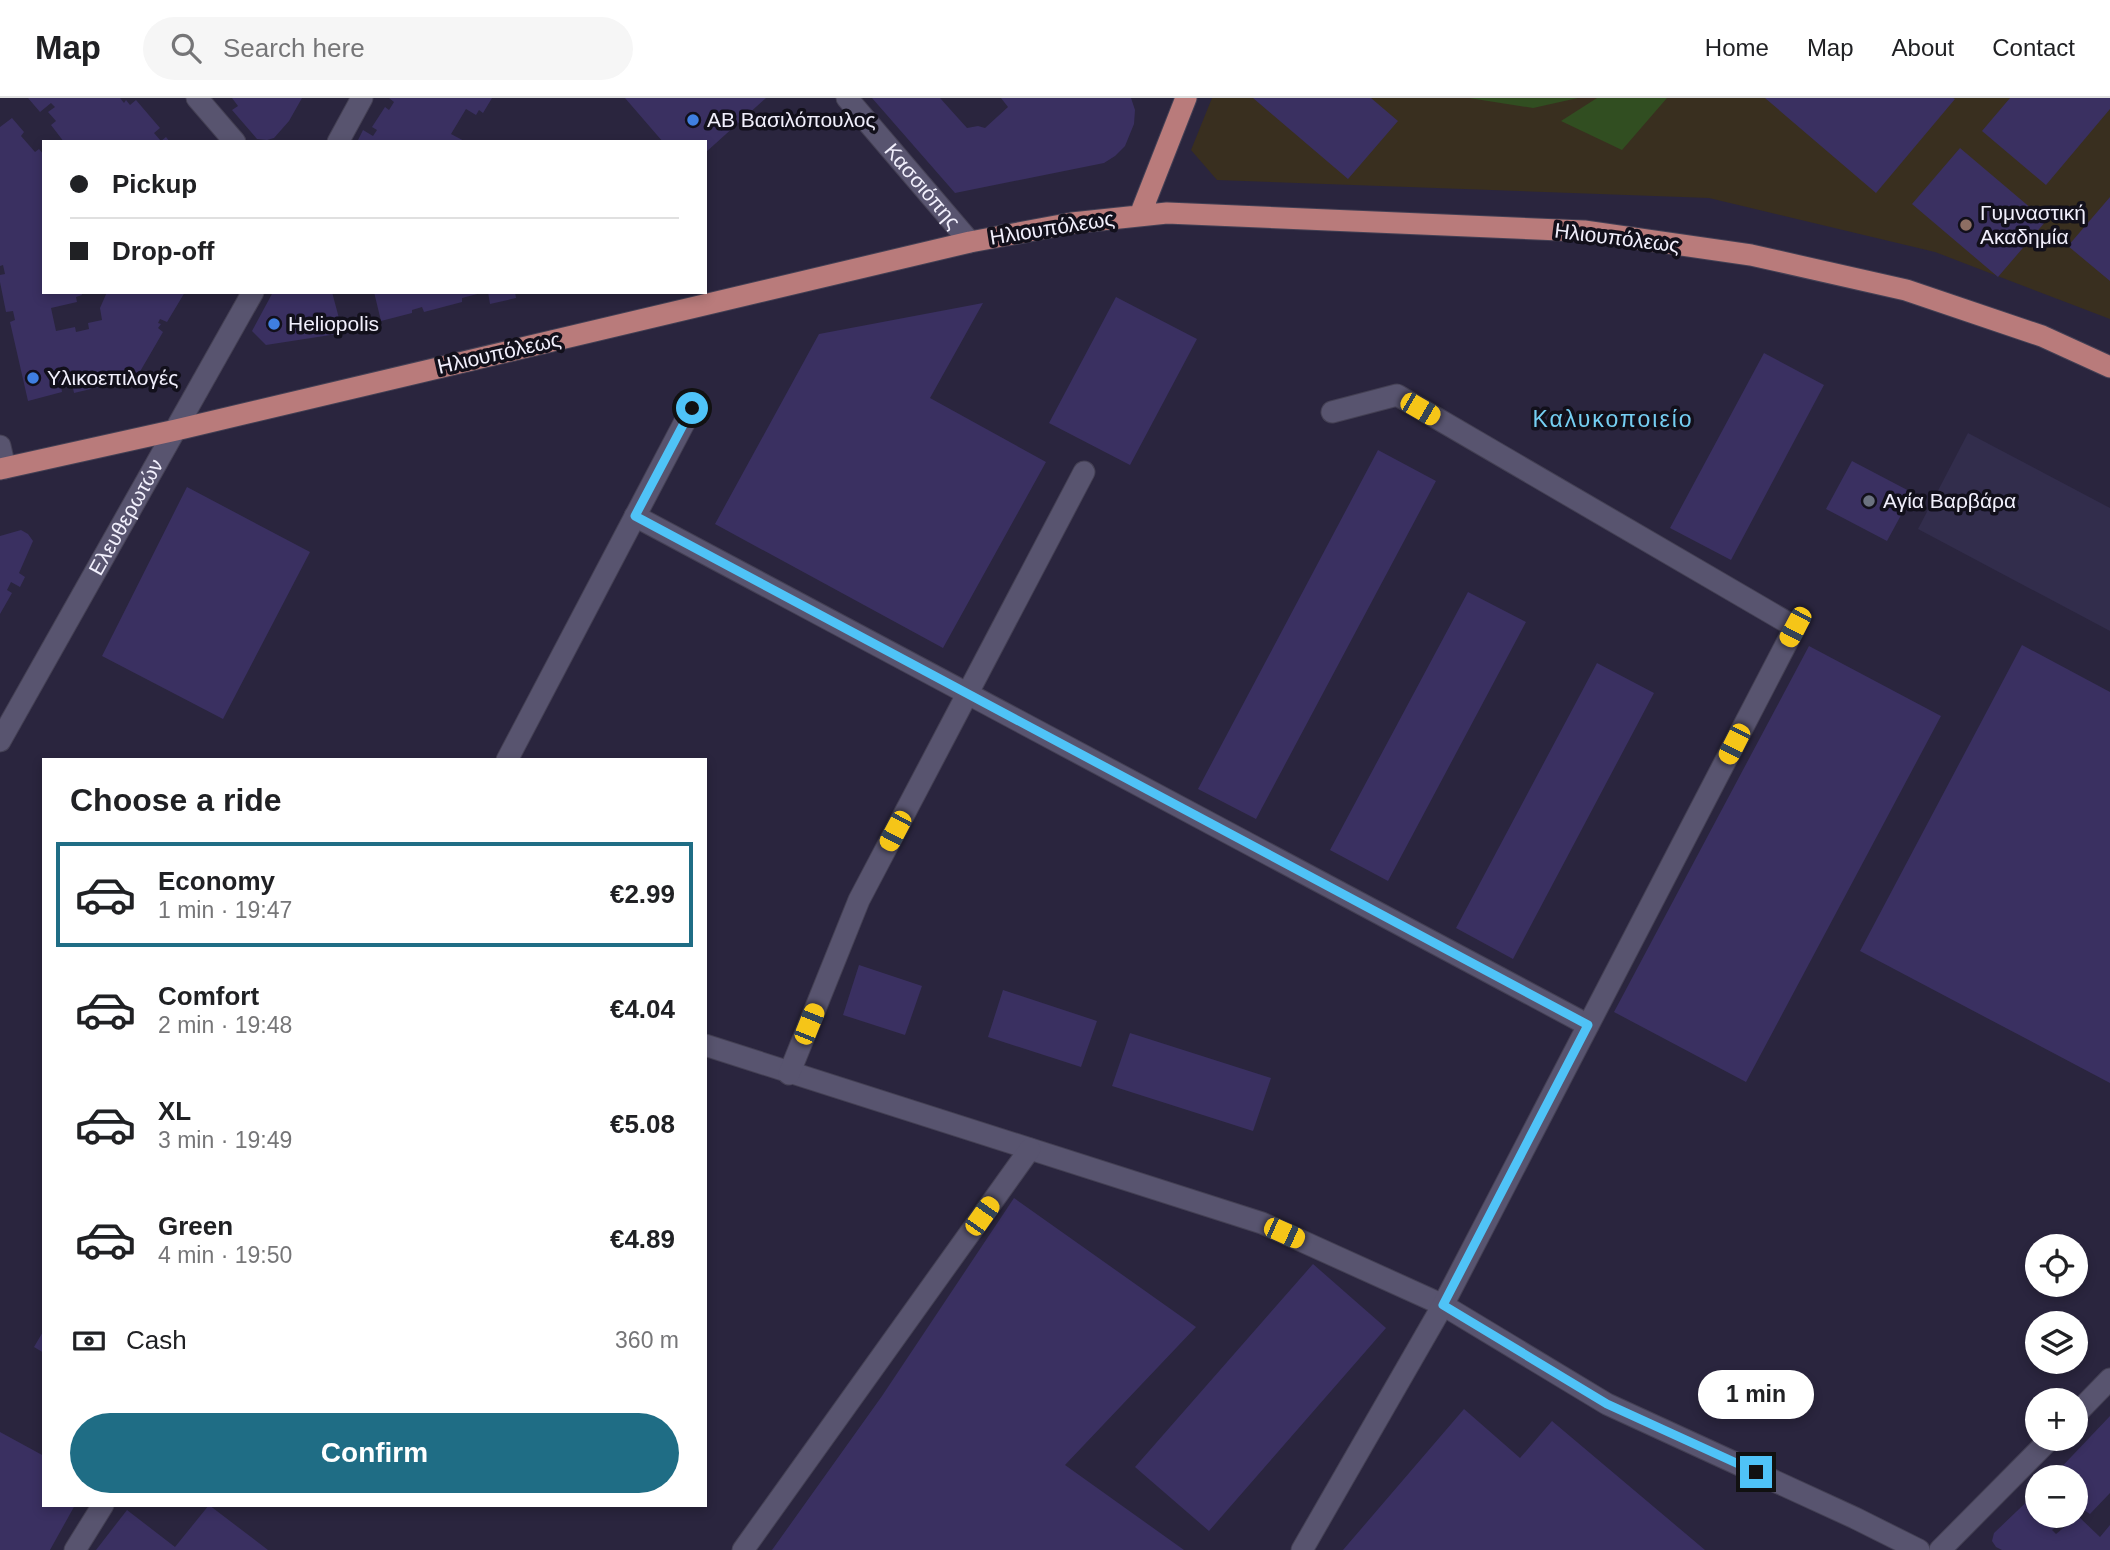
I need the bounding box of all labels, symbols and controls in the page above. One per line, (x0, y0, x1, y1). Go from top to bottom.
search box (143, 17, 633, 80)
text: Map (35, 29, 101, 66)
icon: search (167, 29, 205, 67)
text: Search here (223, 33, 365, 63)
text: Home (1705, 34, 1769, 61)
text: Map (1807, 34, 1854, 61)
text: About (1892, 34, 1954, 61)
text: Contact (1992, 34, 2075, 61)
place label: ΑΒ Βασιλόπουλος (707, 108, 876, 131)
marker: ΑΒ Βασιλόπουλος (685, 112, 701, 128)
street label: Κασσιόπης (880, 139, 965, 233)
text: Pickup (112, 169, 197, 199)
place label: Γυμναστική Ακαδημία (1980, 201, 2086, 248)
street label: Ηλιουπόλεως (988, 206, 1116, 249)
marker: Γυμναστική Ακαδημία (1958, 217, 1974, 233)
street label: Ηλιουπόλεως (1553, 218, 1681, 257)
text: Drop-off (112, 236, 215, 266)
place label: Heliopolis (288, 312, 379, 335)
marker: Heliopolis (266, 316, 282, 332)
street label: Ηλιουπόλεως (435, 327, 563, 378)
place label: Υλικοεπιλογές (47, 366, 178, 389)
marker: Υλικοεπιλογές (25, 370, 41, 386)
car (1397, 389, 1444, 429)
route start (676, 392, 708, 424)
district label: Καλυκοποιείο (1532, 406, 1694, 432)
street label: Ελευθερωτών (84, 455, 168, 579)
place label: Αγία Βαρβάρα (1883, 489, 2016, 512)
marker: Αγία Βαρβάρα (1861, 493, 1877, 509)
car (1776, 604, 1815, 650)
car (1716, 721, 1753, 767)
text: Choose a ride (70, 782, 282, 818)
car (876, 808, 915, 854)
icon: car (74, 863, 137, 926)
text: Economy (158, 866, 275, 896)
text: €2.99 (610, 879, 675, 909)
text: 1 min · 19:47 (158, 897, 292, 923)
icon: car (74, 978, 137, 1041)
text: Comfort (158, 981, 259, 1011)
text: €4.04 (610, 994, 675, 1024)
car (792, 1001, 827, 1047)
text: 2 min · 19:48 (158, 1012, 292, 1038)
icon: car (74, 1093, 137, 1156)
text: XL (158, 1096, 191, 1126)
text: €5.08 (610, 1109, 675, 1139)
text: 3 min · 19:49 (158, 1127, 292, 1153)
car (962, 1193, 1003, 1239)
icon: car (74, 1208, 137, 1271)
text: Green (158, 1211, 233, 1241)
car (1261, 1215, 1308, 1251)
text: €4.89 (610, 1224, 675, 1254)
map controls (2025, 1234, 2088, 1528)
button: locate (2025, 1234, 2088, 1297)
text: 4 min · 19:50 (158, 1242, 292, 1268)
button: layers (2025, 1311, 2088, 1374)
icon: cash (70, 1322, 108, 1360)
text: Cash (126, 1325, 187, 1355)
text: 360 m (615, 1327, 679, 1353)
callout: 1 min (1698, 1370, 1814, 1420)
text: 1 min (1726, 1381, 1786, 1407)
button: + (2025, 1388, 2088, 1451)
button: Confirm (70, 1413, 679, 1493)
route end (1740, 1456, 1772, 1488)
button: − (2025, 1465, 2088, 1528)

